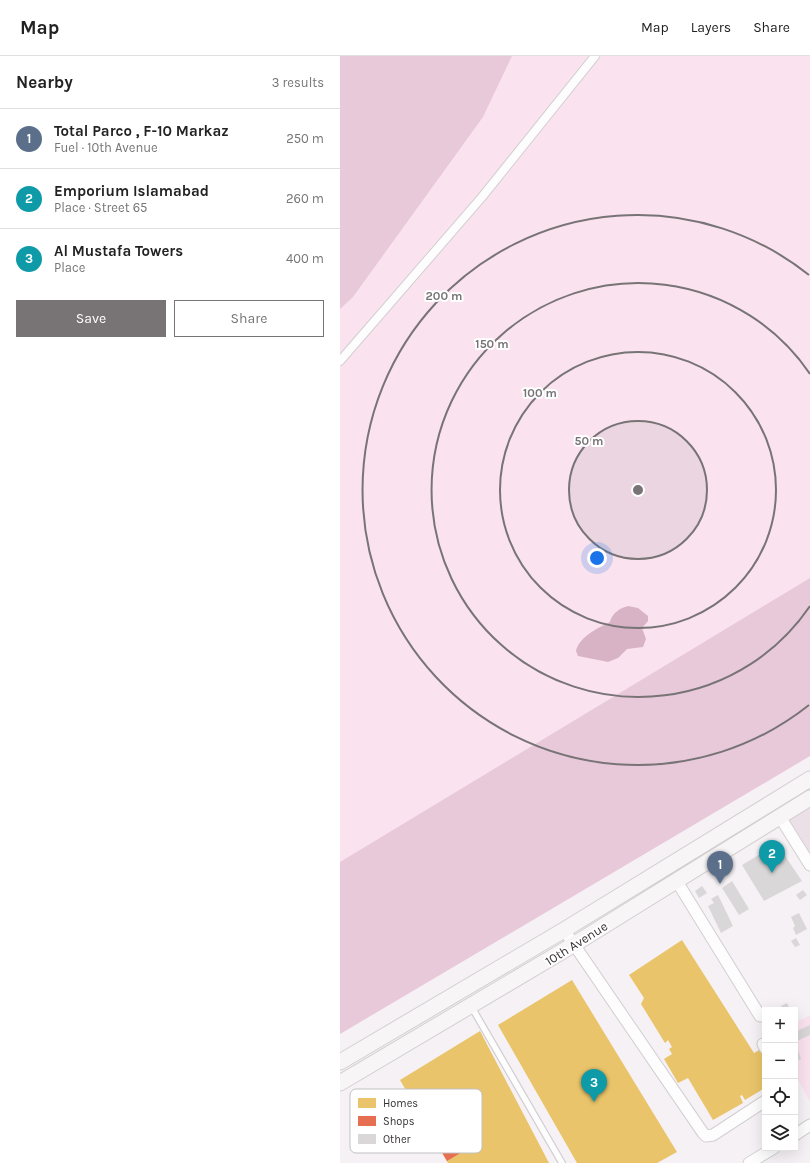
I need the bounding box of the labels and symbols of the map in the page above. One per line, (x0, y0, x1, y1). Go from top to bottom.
text: 200 m (426, 289, 462, 303)
text: 150 m (475, 337, 509, 351)
text: 100 m (523, 386, 557, 400)
text: 50 m (575, 434, 604, 448)
centre of rings (631, 483, 645, 497)
your location (587, 548, 607, 568)
pin: 2 (759, 840, 785, 873)
pin: 1 (707, 851, 733, 884)
street label: 10th Avenue (542, 918, 610, 968)
pin: 3 (581, 1069, 607, 1102)
legend (350, 1089, 482, 1153)
text: Homes (383, 1097, 418, 1110)
text: Shops (383, 1115, 415, 1128)
text: Other (383, 1133, 411, 1146)

